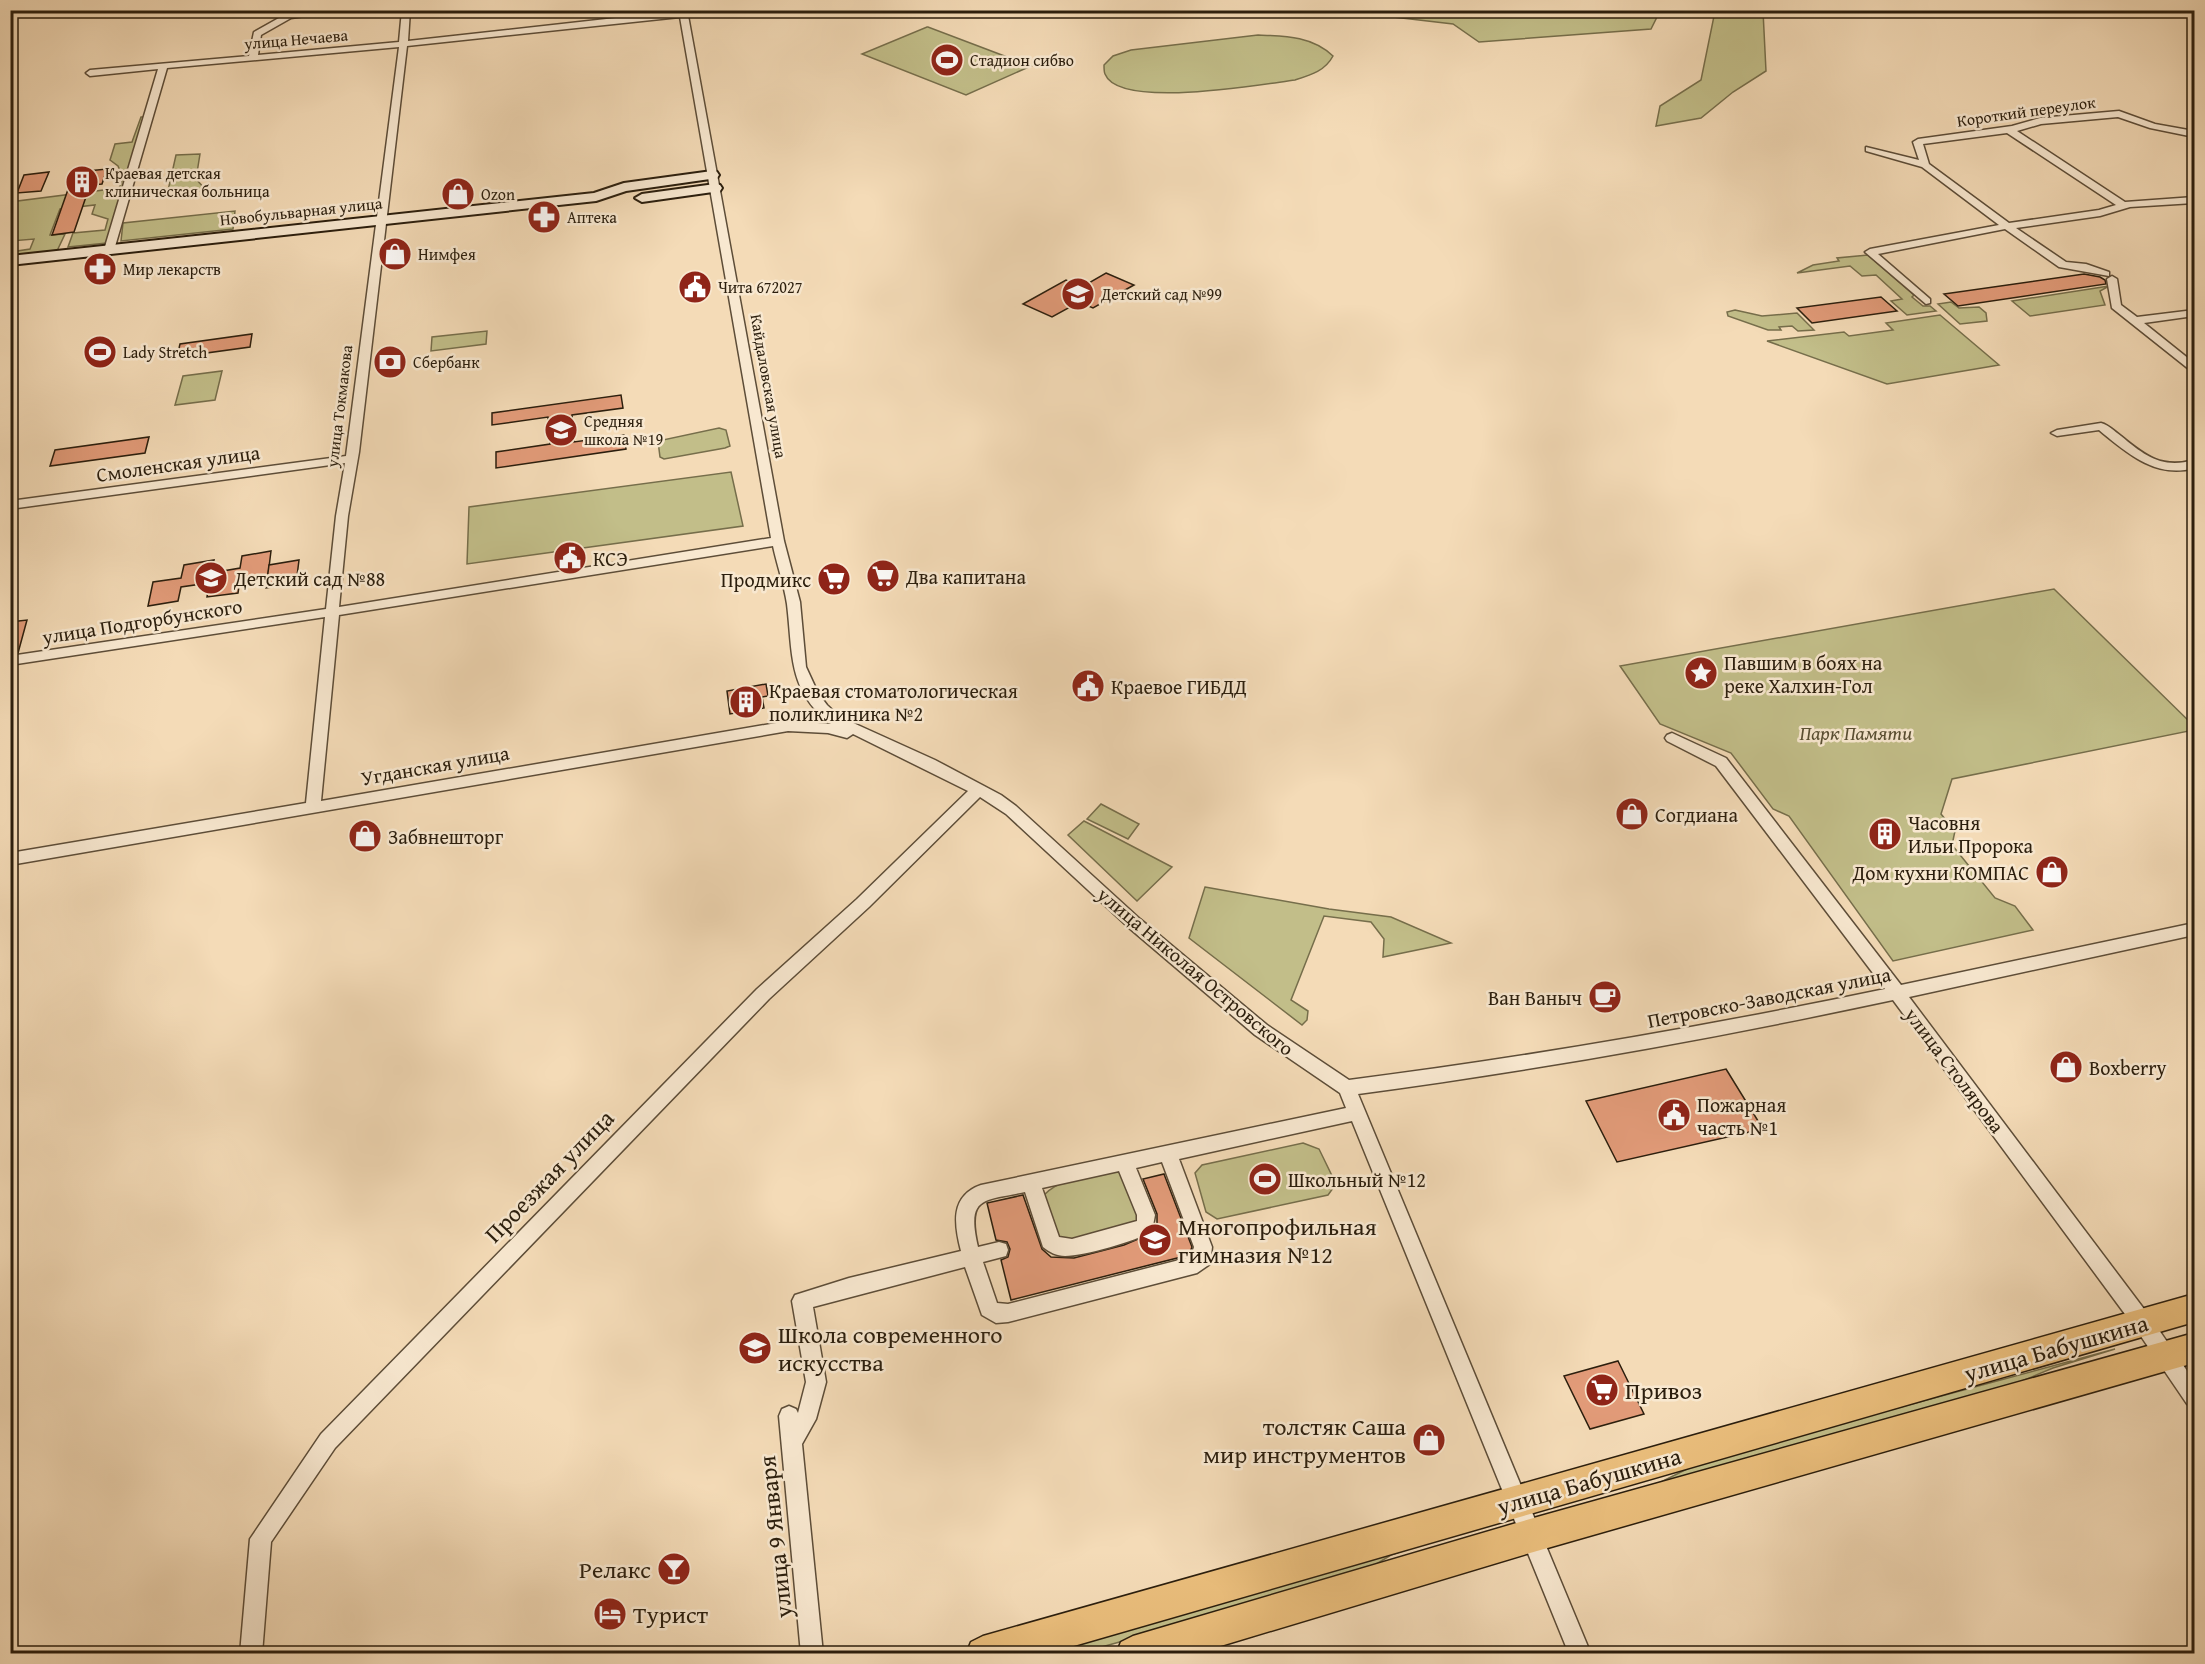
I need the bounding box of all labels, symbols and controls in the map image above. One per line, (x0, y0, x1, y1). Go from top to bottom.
street label: улица Нечаева (242, 22, 349, 56)
sports icon: Стадион сибво (929, 42, 965, 78)
place label: Стадион сибво (970, 48, 1074, 72)
street label: Короткий переулок (1955, 89, 2097, 133)
place label: Краевая детская клиническая больница (105, 161, 270, 203)
building icon: Краевая детская клиническая больница (64, 164, 100, 200)
shop icon: Ozon (440, 176, 476, 212)
place label: Ozon (481, 182, 515, 206)
street label: Новобульварная улица (219, 190, 384, 231)
pharmacy icon: Аптека (526, 199, 562, 235)
place label: Аптека (567, 205, 617, 229)
shop icon: Нимфея (377, 236, 413, 272)
place label: Нимфея (418, 242, 476, 266)
pharmacy icon: Мир лекарств (82, 251, 118, 287)
place label: Мир лекарств (123, 257, 221, 281)
public building icon: Чита 672027 (677, 269, 713, 305)
place label: Чита 672027 (718, 275, 803, 299)
school or university icon: Детский сад №99 (1060, 276, 1096, 312)
place label: Детский сад №99 (1100, 282, 1222, 306)
street label: Кайдаловская улица (745, 312, 794, 460)
sports icon: Lady Stretch (82, 334, 118, 370)
place label: Lady Stretch (123, 340, 207, 364)
street label: улица Токмакова (319, 343, 358, 470)
bank icon: Сбербанк (372, 344, 408, 380)
place label: Сбербанк (413, 350, 480, 374)
place label: Средняя школа №19 (584, 409, 663, 451)
school or university icon: Средняя школа №19 (543, 412, 579, 448)
street label: Смоленская улица (94, 437, 262, 489)
public building icon: КСЭ (552, 540, 588, 576)
place label: КСЭ (593, 544, 628, 573)
supermarket icon: Два капитана (865, 558, 901, 594)
school or university icon: Детский сад №88 (193, 560, 229, 596)
supermarket icon: Продмикс (816, 561, 852, 597)
place label: Два капитана (905, 562, 1026, 591)
place label: Детский сад №88 (233, 564, 385, 593)
place label: Продмикс (721, 565, 811, 594)
street label: улица Подгорбунского (39, 591, 244, 651)
place label: Павшим в боях на реке Халхин-Гол (1724, 648, 1883, 700)
place icon: Павшим в боях на реке Халхин-Гол (1683, 655, 1719, 691)
public building icon: Краевое ГИБДД (1070, 668, 1106, 704)
place label: Краевое ГИБДД (1111, 672, 1247, 701)
place label: Краевая стоматологическая поликлиника №2 (769, 676, 1018, 728)
building icon: Краевая стоматологическая поликлиника №2 (728, 684, 764, 720)
park label: Парк Памяти (1800, 718, 1912, 747)
street label: Угданская улица (359, 738, 512, 792)
shop icon: Согдиана (1614, 796, 1650, 832)
place label: Согдиана (1655, 800, 1738, 829)
place label: Часовня Ильи Пророка (1908, 808, 2034, 860)
building icon: Часовня Ильи Пророка (1867, 816, 1903, 852)
shop icon: Забвнешторг (347, 818, 383, 854)
place label: Забвнешторг (388, 822, 504, 851)
shop icon: Дом кухни КОМПАС (2034, 854, 2070, 890)
place label: Дом кухни КОМПАС (1852, 858, 2029, 887)
street label: улица Николая Островского (1091, 879, 1301, 1062)
street label: Петровско-Заводская улица (1645, 959, 1894, 1035)
cafe icon: Ван Ваныч (1587, 979, 1623, 1015)
place label: Ван Ваныч (1488, 983, 1582, 1012)
street label: улица Столярова (1898, 1000, 2012, 1139)
shop icon: Boxberry (2048, 1049, 2084, 1085)
place label: Boxberry (2089, 1053, 2167, 1082)
place label: Пожарная часть №1 (1697, 1090, 1786, 1142)
public building icon: Пожарная часть №1 (1656, 1097, 1692, 1133)
street label: Проезжая улица (476, 1101, 622, 1251)
sports icon: Школьный №12 (1247, 1161, 1283, 1197)
place label: Школьный №12 (1288, 1165, 1426, 1194)
place label: Многопрофильная гимназия №12 (1178, 1209, 1377, 1272)
school or university icon: Многопрофильная гимназия №12 (1137, 1222, 1173, 1258)
street label: улица Бабушкина (1959, 1305, 2153, 1391)
place label: Школа современного искусства (778, 1317, 1003, 1380)
school or university icon: Школа современного искусства (737, 1330, 773, 1366)
supermarket icon: Привоз (1584, 1372, 1620, 1408)
place label: Привоз (1625, 1373, 1702, 1408)
place label: толстяк Саша мир инструментов (1203, 1409, 1407, 1472)
shop icon: толстяк Саша мир инструментов (1411, 1422, 1447, 1458)
street label: улица Бабушкина (1492, 1438, 1686, 1524)
street label: улица 9 Января (749, 1454, 801, 1621)
bar icon: Релакс (656, 1551, 692, 1587)
place label: Релакс (579, 1552, 651, 1587)
hotel icon: Турист (592, 1596, 628, 1632)
place label: Турист (633, 1597, 709, 1632)

